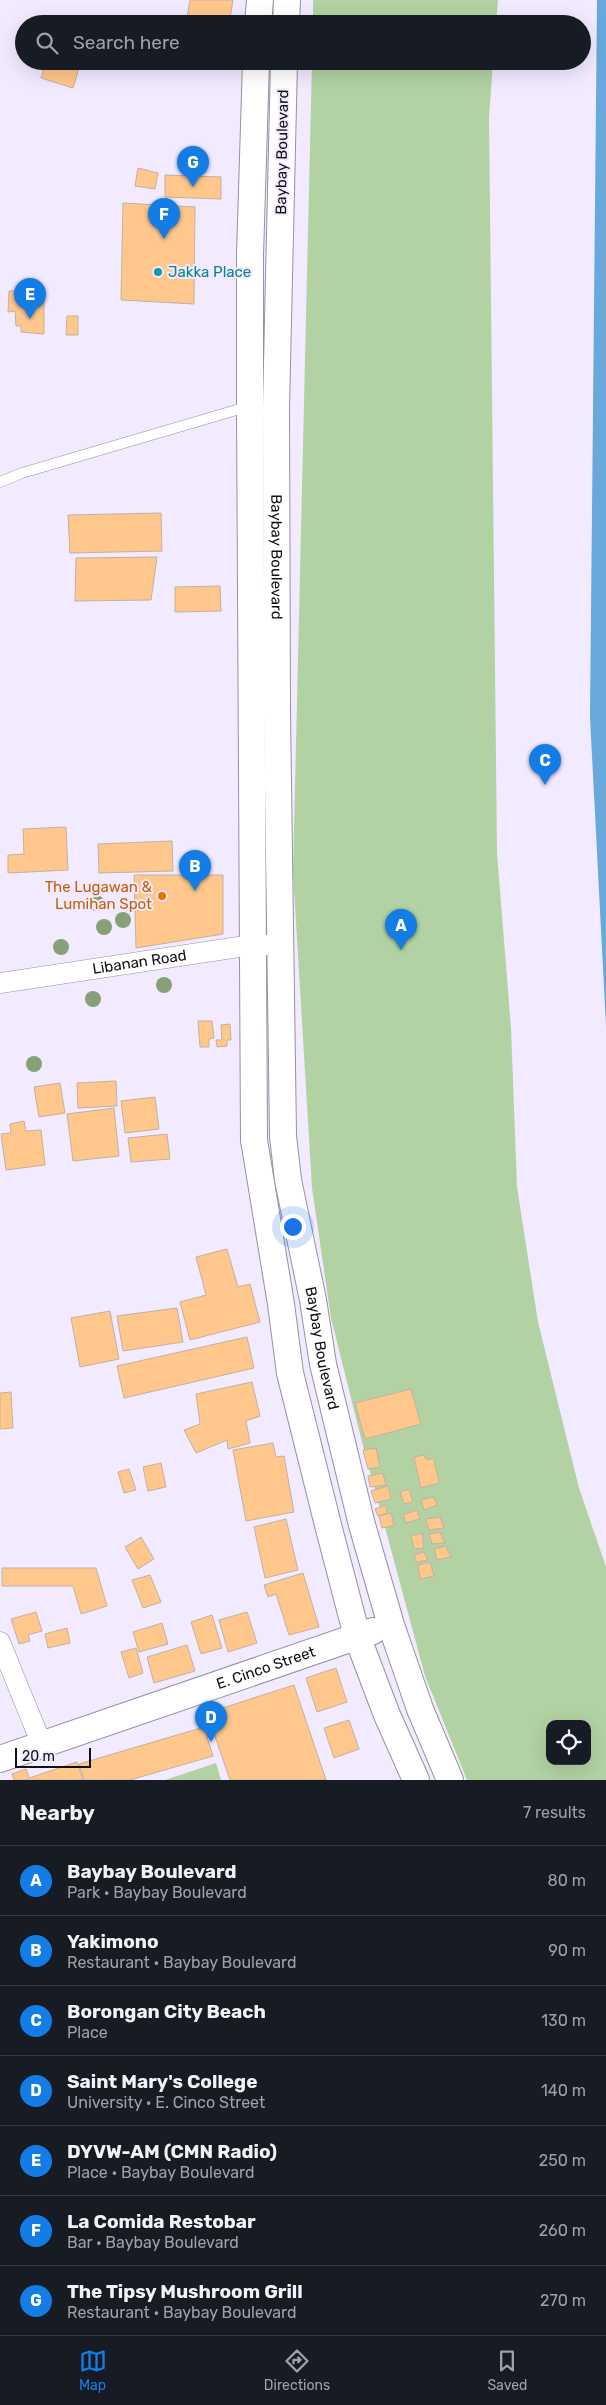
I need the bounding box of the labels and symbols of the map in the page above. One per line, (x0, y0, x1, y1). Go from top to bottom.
street label: Baybay Boulevard (272, 89, 292, 215)
pin: G (177, 146, 209, 187)
pin: F (148, 198, 180, 239)
place label: Jakka Place (168, 263, 251, 281)
marker: Jakka Place (152, 266, 164, 278)
pin: E (14, 278, 46, 319)
street label: Baybay Boulevard (267, 494, 286, 620)
pin: C (529, 744, 561, 785)
pin: B (179, 850, 211, 891)
place label: The Lugawan & Lumihan Spot (45, 878, 153, 913)
marker: The Lugawan & Lumihan Spot (156, 890, 168, 902)
pin: A (385, 909, 417, 950)
street label: Libanan Road (91, 946, 188, 978)
your location (280, 1214, 306, 1240)
street label: Baybay Boulevard (301, 1285, 343, 1412)
street label: E. Cinco Street (214, 1642, 318, 1693)
pin: D (195, 1701, 227, 1742)
scale bar (15, 1745, 91, 1768)

